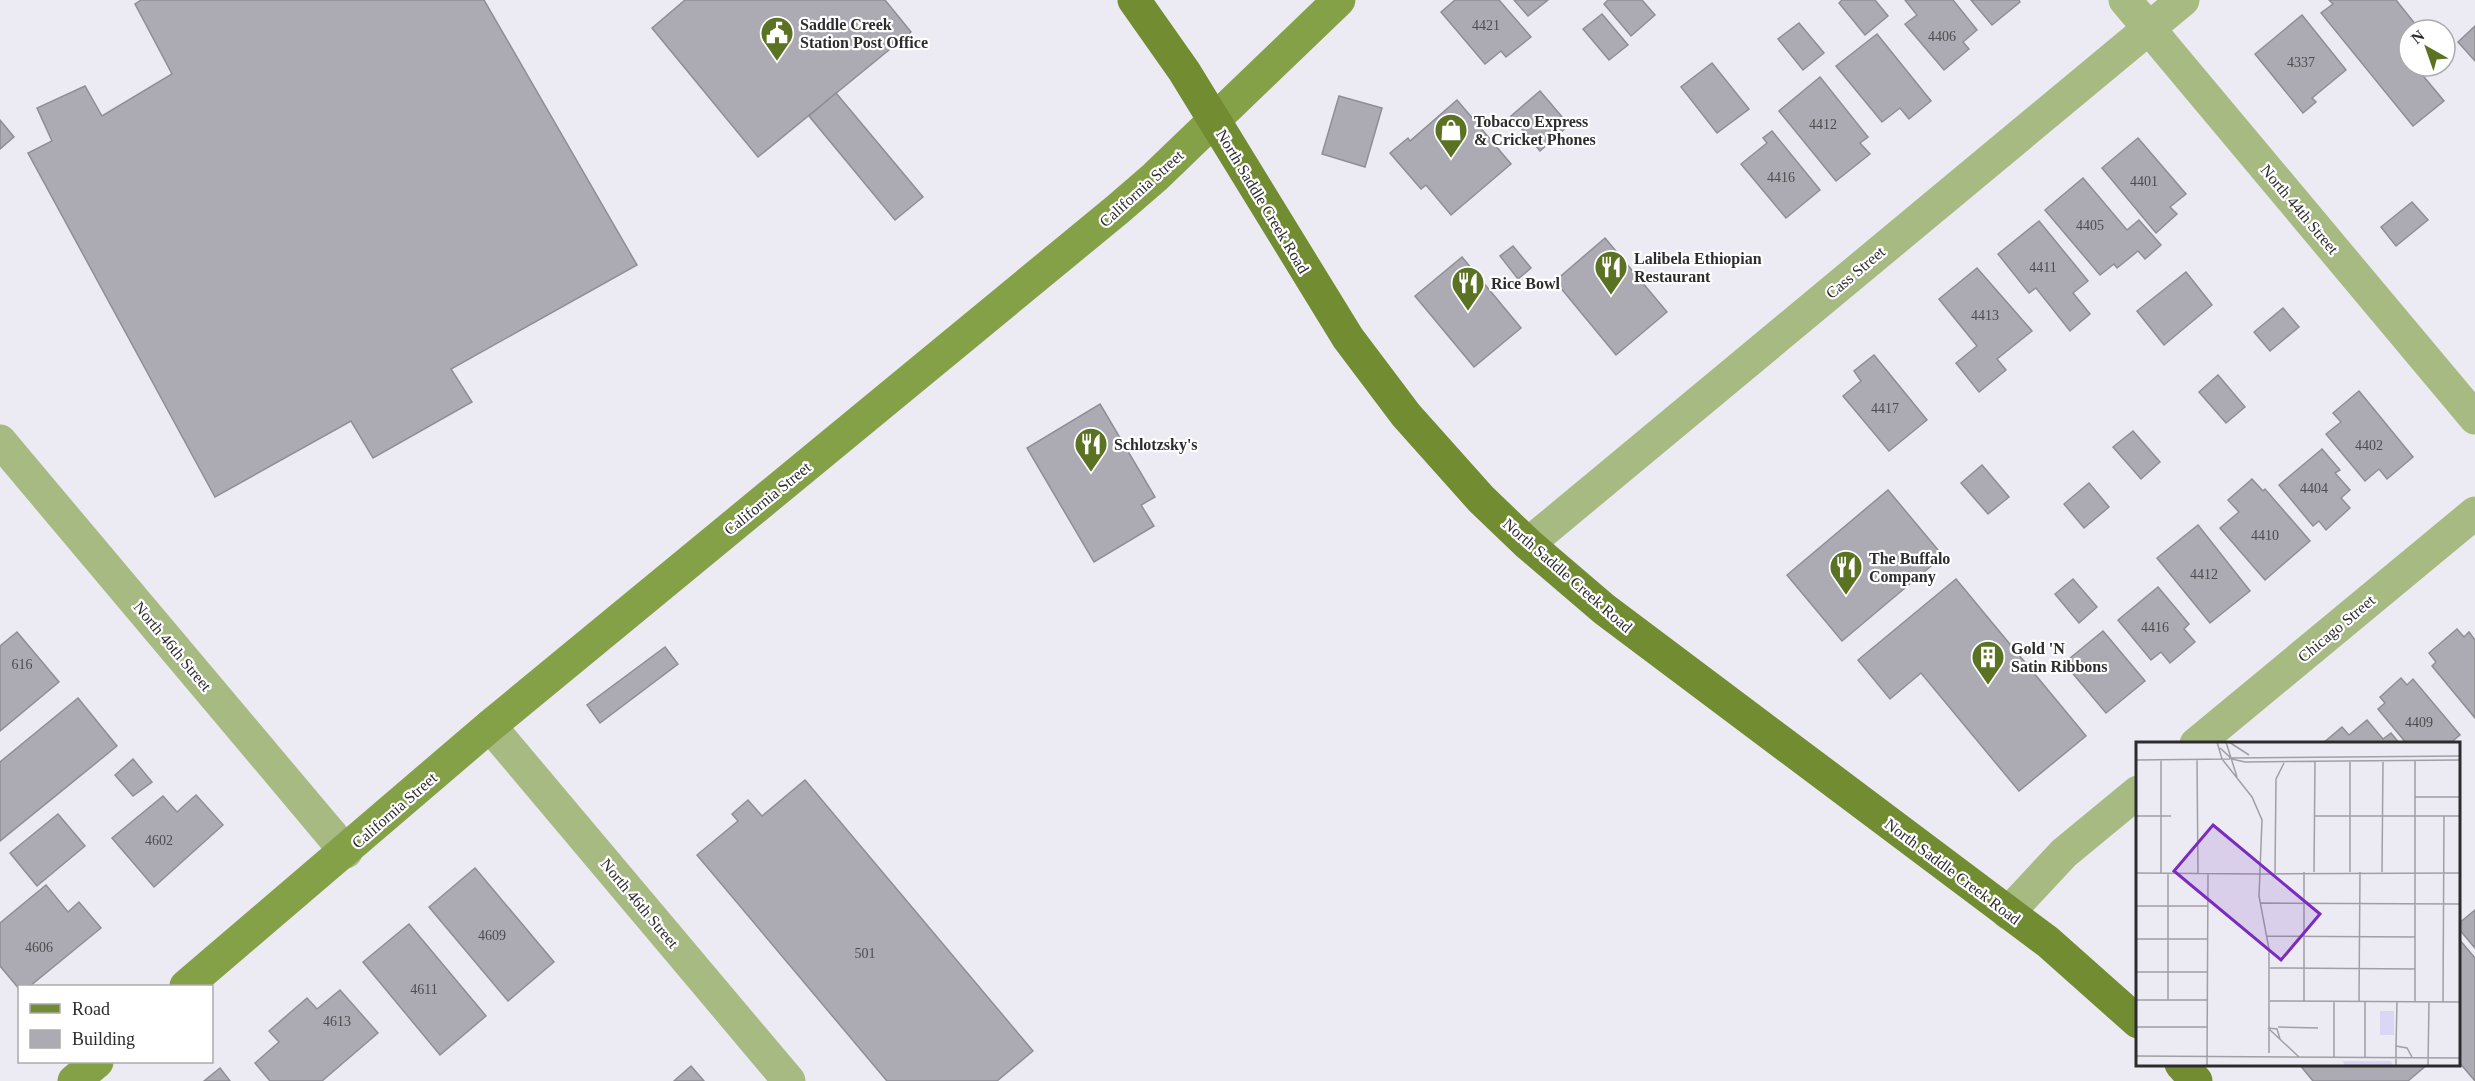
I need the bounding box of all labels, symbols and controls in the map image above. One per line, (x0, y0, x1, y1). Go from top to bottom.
public building icon: Saddle Creek Station Post Office (759, 15, 795, 62)
place label: Saddle Creek Station Post Office (800, 16, 928, 51)
house number: 4421 (1472, 18, 1500, 33)
north arrow (2397, 18, 2457, 78)
text: N (2408, 26, 2428, 47)
house number: 4406 (1928, 29, 1956, 44)
house number: 4337 (2287, 55, 2315, 70)
shop icon: Tobacco Express & Cricket Phones (1433, 112, 1469, 159)
place label: Tobacco Express & Cricket Phones (1474, 113, 1596, 148)
house number: 4412 (1809, 117, 1837, 132)
street label: North Saddle Creek Road (1213, 126, 1312, 276)
street label: California Street (1096, 146, 1187, 230)
street label: North 44th Street (2257, 161, 2342, 258)
house number: 4416 (1767, 170, 1795, 185)
house number: 4401 (2130, 174, 2158, 189)
house number: 4405 (2076, 218, 2104, 233)
street label: Cass Street (1822, 243, 1889, 302)
restaurant icon: Lalibela Ethiopian Restaurant (1593, 249, 1629, 296)
place label: Lalibela Ethiopian Restaurant (1634, 250, 1762, 285)
house number: 4411 (2029, 260, 2057, 275)
restaurant icon: Rice Bowl (1450, 265, 1486, 312)
place label: Rice Bowl (1491, 275, 1560, 292)
house number: 4413 (1971, 308, 1999, 323)
house number: 4417 (1871, 401, 1899, 416)
restaurant icon: Schlotzsky's (1073, 426, 1109, 473)
place label: Schlotzsky's (1114, 436, 1198, 454)
house number: 4402 (2355, 438, 2383, 453)
street label: California Street (721, 458, 814, 538)
house number: 4404 (2300, 481, 2328, 496)
street label: North Saddle Creek Road (1500, 515, 1635, 636)
house number: 4410 (2251, 528, 2279, 543)
restaurant icon: The Buffalo Company (1828, 549, 1864, 596)
place label: The Buffalo Company (1869, 550, 1950, 586)
house number: 4412 (2190, 567, 2218, 582)
street label: Chicago Street (2295, 591, 2379, 666)
street label: North 46th Street (130, 598, 215, 695)
house number: 4416 (2141, 620, 2169, 635)
building icon: Gold 'N Satin Ribbons (1970, 639, 2006, 686)
place label: Gold 'N Satin Ribbons (2011, 640, 2108, 675)
house number: 616 (12, 657, 33, 672)
house number: 4409 (2405, 715, 2433, 730)
inset map (2136, 742, 2460, 1066)
street label: California Street (349, 769, 440, 852)
street label: North Saddle Creek Road (1882, 815, 2024, 928)
house number: 4602 (145, 833, 173, 848)
street label: North 46th Street (597, 855, 682, 952)
house number: 4609 (478, 928, 506, 943)
house number: 4606 (25, 940, 53, 955)
house number: 501 (855, 946, 876, 961)
house number: 4611 (410, 982, 438, 997)
legend (18, 985, 213, 1063)
text: Road (72, 999, 110, 1019)
house number: 4613 (323, 1014, 351, 1029)
text: Building (72, 1029, 135, 1049)

